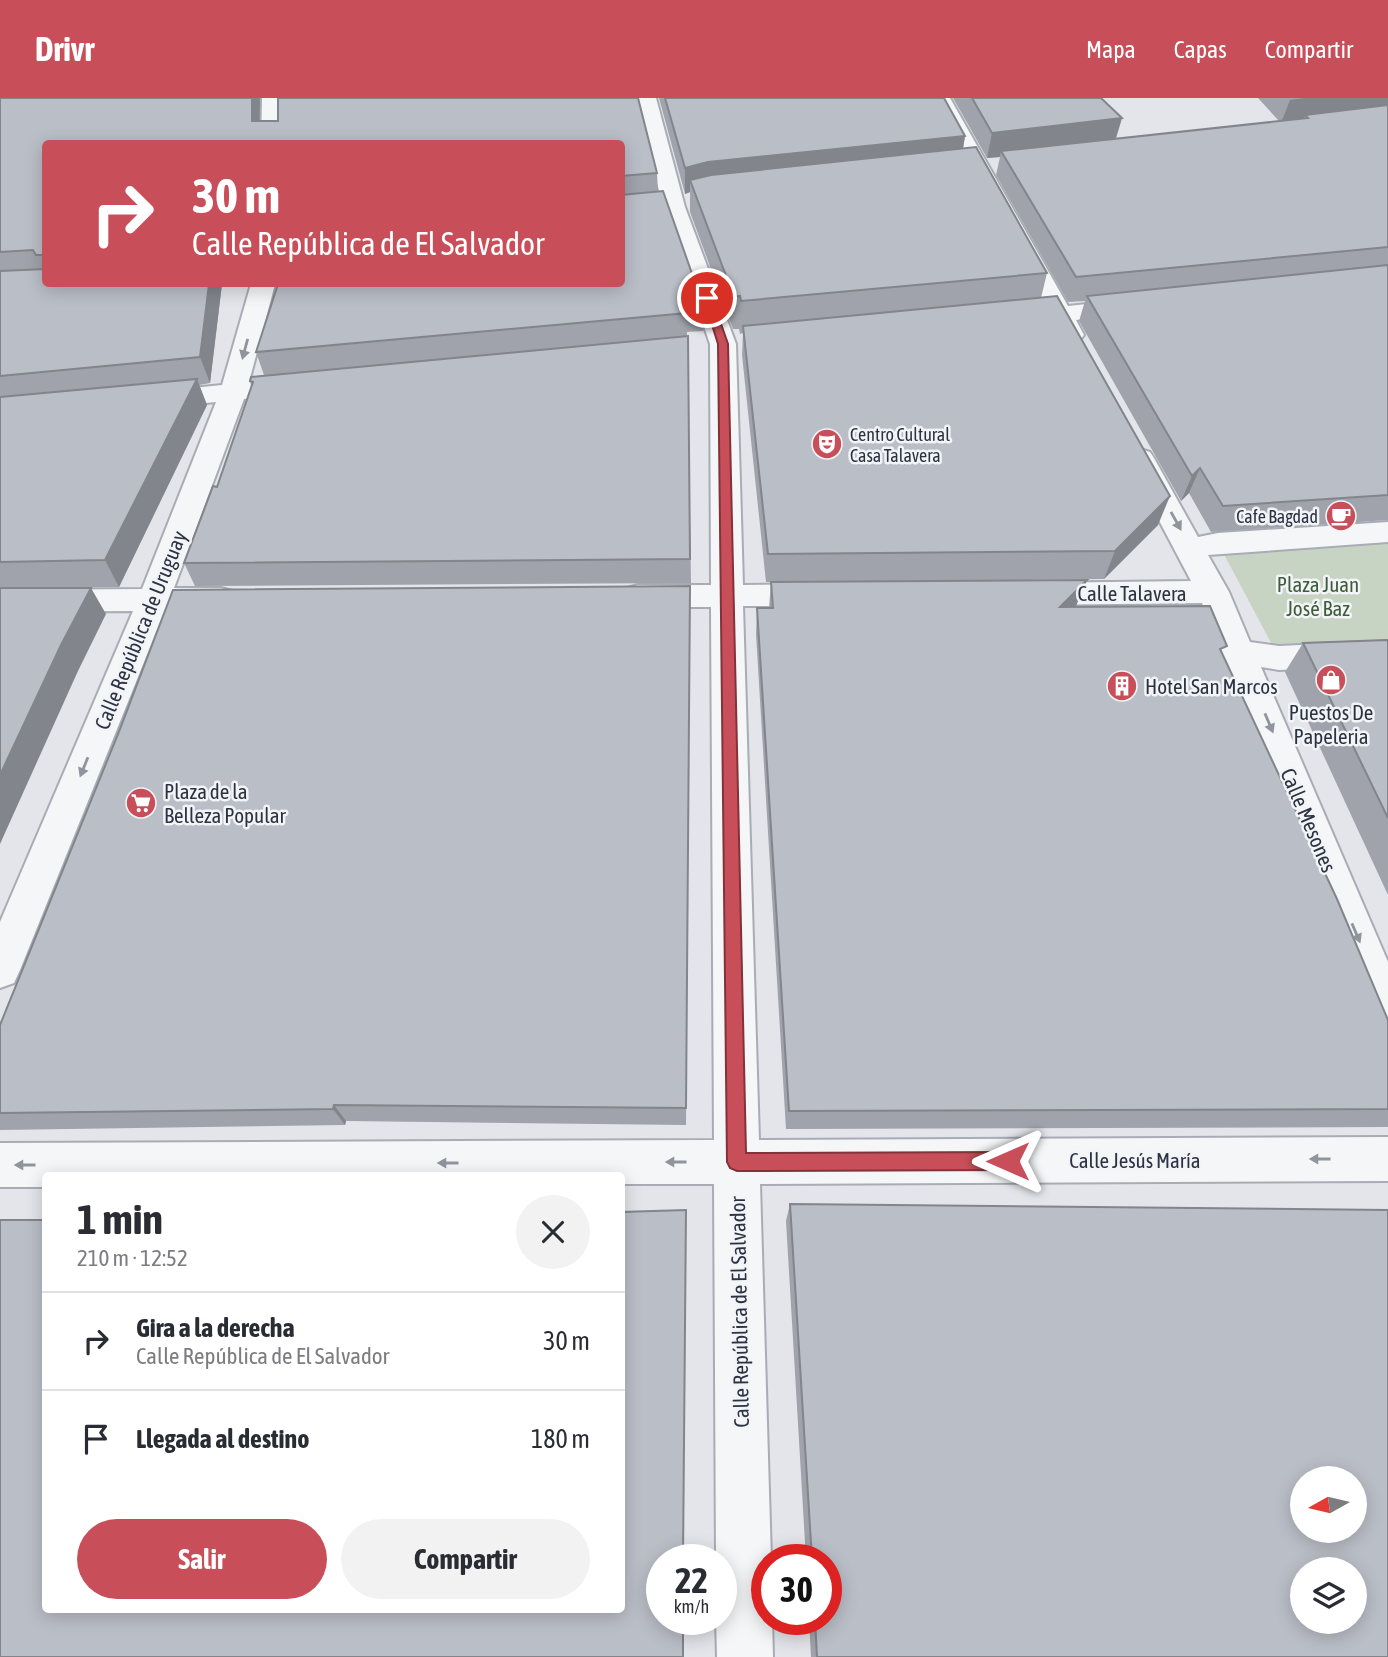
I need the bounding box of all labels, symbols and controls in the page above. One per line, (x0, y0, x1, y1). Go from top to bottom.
text: Drivr (35, 30, 94, 68)
text: Mapa (1086, 36, 1136, 63)
text: Capas (1174, 36, 1227, 63)
text: Compartir (1265, 36, 1353, 63)
text: 30 m (192, 167, 280, 223)
icon: right (77, 168, 168, 259)
text: Calle República de El Salvador (192, 225, 545, 262)
pin (677, 268, 737, 328)
icon: arrive (688, 279, 726, 317)
one-way arrow (239, 339, 249, 360)
place label: Centro Cultural Casa Talavera (850, 424, 950, 466)
theatre icon: Centro Cultural Casa Talavera (810, 427, 844, 461)
cafe icon: Cafe Bagdad (1324, 499, 1358, 533)
place label: Cafe Bagdad (1236, 506, 1318, 527)
one-way arrow (1170, 512, 1182, 531)
street label: Calle República de Uruguay (89, 527, 191, 733)
park label: Plaza Juan José Baz (1277, 572, 1359, 620)
street label: Calle Talavera (1078, 581, 1186, 605)
shop icon: Puestos De Papeleria (1314, 663, 1348, 697)
building icon: Hotel San Marcos (1105, 669, 1139, 703)
place label: Hotel San Marcos (1145, 674, 1278, 698)
place label: Puestos De Papeleria (1289, 700, 1373, 748)
one-way arrow (1264, 712, 1275, 733)
one-way arrow (78, 757, 89, 778)
street label: Calle Mesones (1276, 764, 1342, 876)
place label: Plaza de la Belleza Popular (164, 779, 287, 827)
supermarket icon: Plaza de la Belleza Popular (124, 786, 158, 820)
one-way arrow (1351, 923, 1362, 944)
position arrow (971, 1124, 1045, 1198)
street label: Calle Jesús María (1069, 1148, 1201, 1172)
one-way arrow (1309, 1153, 1331, 1165)
one-way arrow (665, 1156, 687, 1168)
one-way arrow (437, 1157, 459, 1169)
one-way arrow (14, 1159, 36, 1171)
text: 1 min (77, 1195, 163, 1243)
button: close (516, 1195, 590, 1269)
street label: Calle República de El Salvador (725, 1195, 753, 1428)
text: 210 m · 12:52 (77, 1245, 188, 1271)
text: Gira a la derecha (136, 1313, 295, 1343)
icon: right (77, 1322, 115, 1360)
text: 30 m (543, 1326, 590, 1356)
text: Calle República de El Salvador (136, 1343, 389, 1369)
icon: arrive (77, 1420, 115, 1458)
text: Llegada al destino (136, 1424, 309, 1454)
text: 180 m (531, 1424, 590, 1454)
north arrow (1290, 1466, 1367, 1544)
map controls (1290, 1466, 1367, 1634)
button: Salir (77, 1519, 327, 1599)
button: Compartir (341, 1519, 590, 1599)
speed limit sign: 30 (751, 1544, 842, 1635)
button: layers (1290, 1557, 1367, 1634)
text: 22 (675, 1560, 708, 1600)
text: km/h (674, 1596, 709, 1617)

